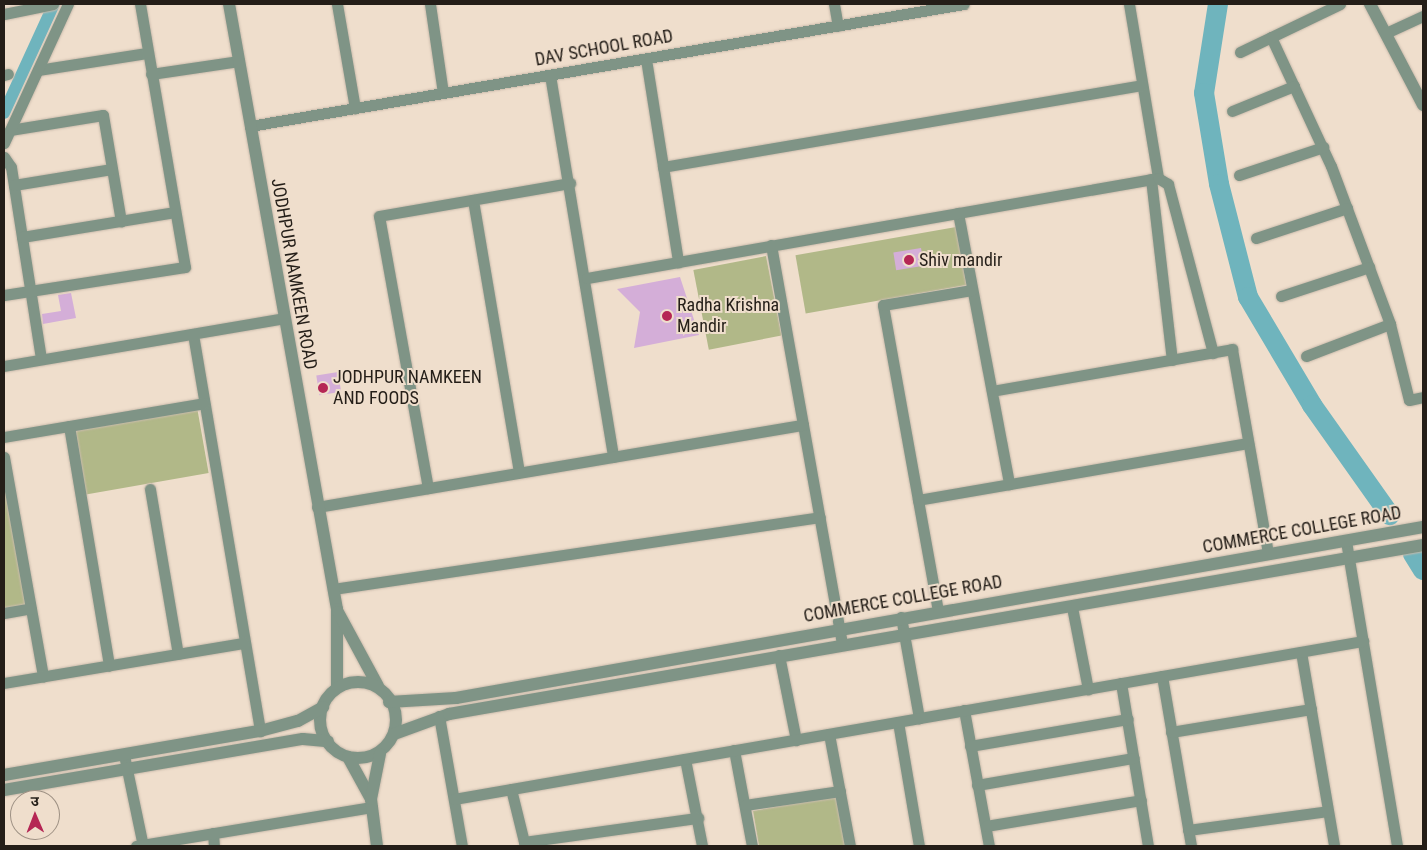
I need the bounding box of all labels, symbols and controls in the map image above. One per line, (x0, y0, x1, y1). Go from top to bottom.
street label: DAV SCHOOL ROAD (533, 25, 675, 71)
street label: JODHPUR NAMKEEN ROAD (267, 177, 321, 371)
place label: Shiv mandir (919, 249, 1002, 271)
marker: Shiv mandir (903, 254, 915, 266)
place label: Radha Krishna Mandir (677, 295, 779, 338)
marker: Radha Krishna Mandir (661, 310, 673, 322)
place label: JODHPUR NAMKEEN AND FOODS (333, 367, 482, 409)
marker: JODHPUR NAMKEEN AND FOODS (317, 382, 329, 394)
street label: COMMERCE COLLEGE ROAD (1201, 502, 1403, 558)
street label: COMMERCE COLLEGE ROAD (802, 571, 1004, 627)
north arrow (10, 790, 60, 840)
text: उ (31, 793, 39, 809)

